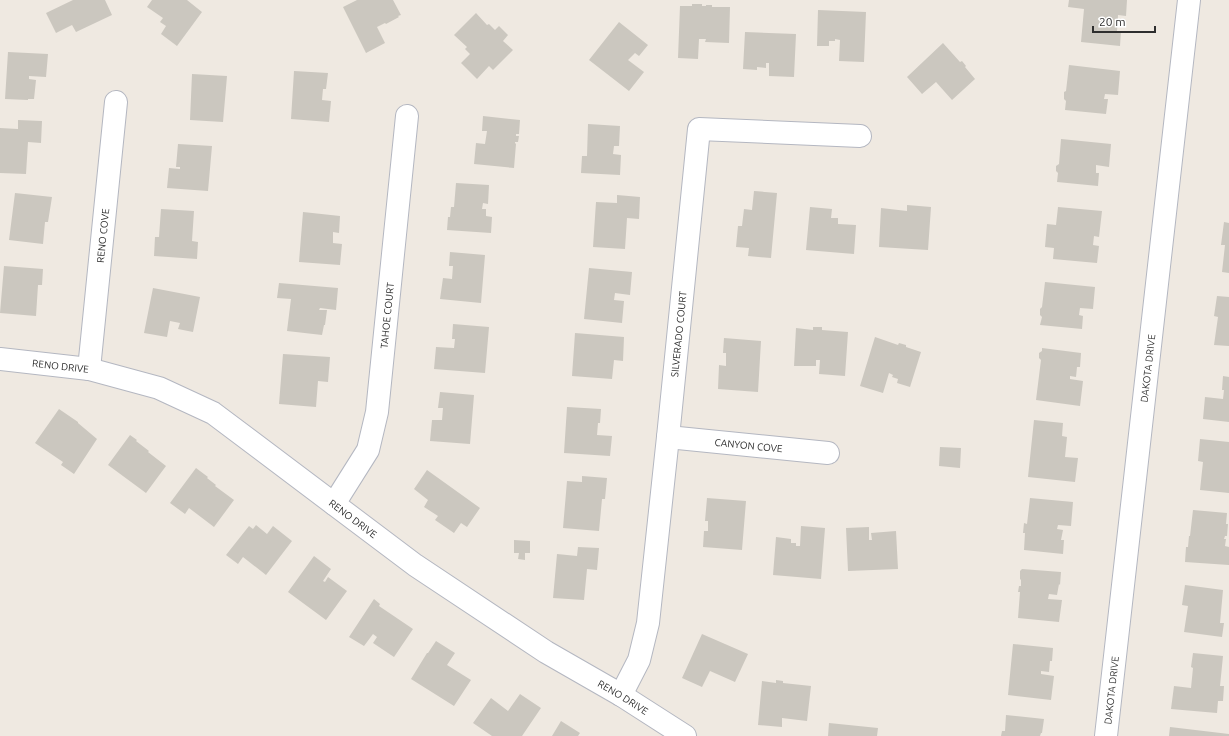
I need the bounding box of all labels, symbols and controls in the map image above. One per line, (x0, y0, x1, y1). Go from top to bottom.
scale bar (1093, 8, 1155, 34)
text: 20 m (1099, 15, 1126, 28)
street label: RENO COVE (94, 208, 111, 263)
street label: TAHOE COURT (378, 281, 396, 349)
street label: SILVERADO COURT (669, 290, 688, 378)
street label: DAKOTA DRIVE (1138, 333, 1157, 403)
street label: RENO DRIVE (32, 357, 90, 374)
street label: CANYON COVE (714, 436, 784, 454)
street label: RENO DRIVE (327, 497, 380, 540)
street label: DAKOTA DRIVE (1102, 655, 1121, 725)
street label: RENO DRIVE (596, 678, 651, 717)

